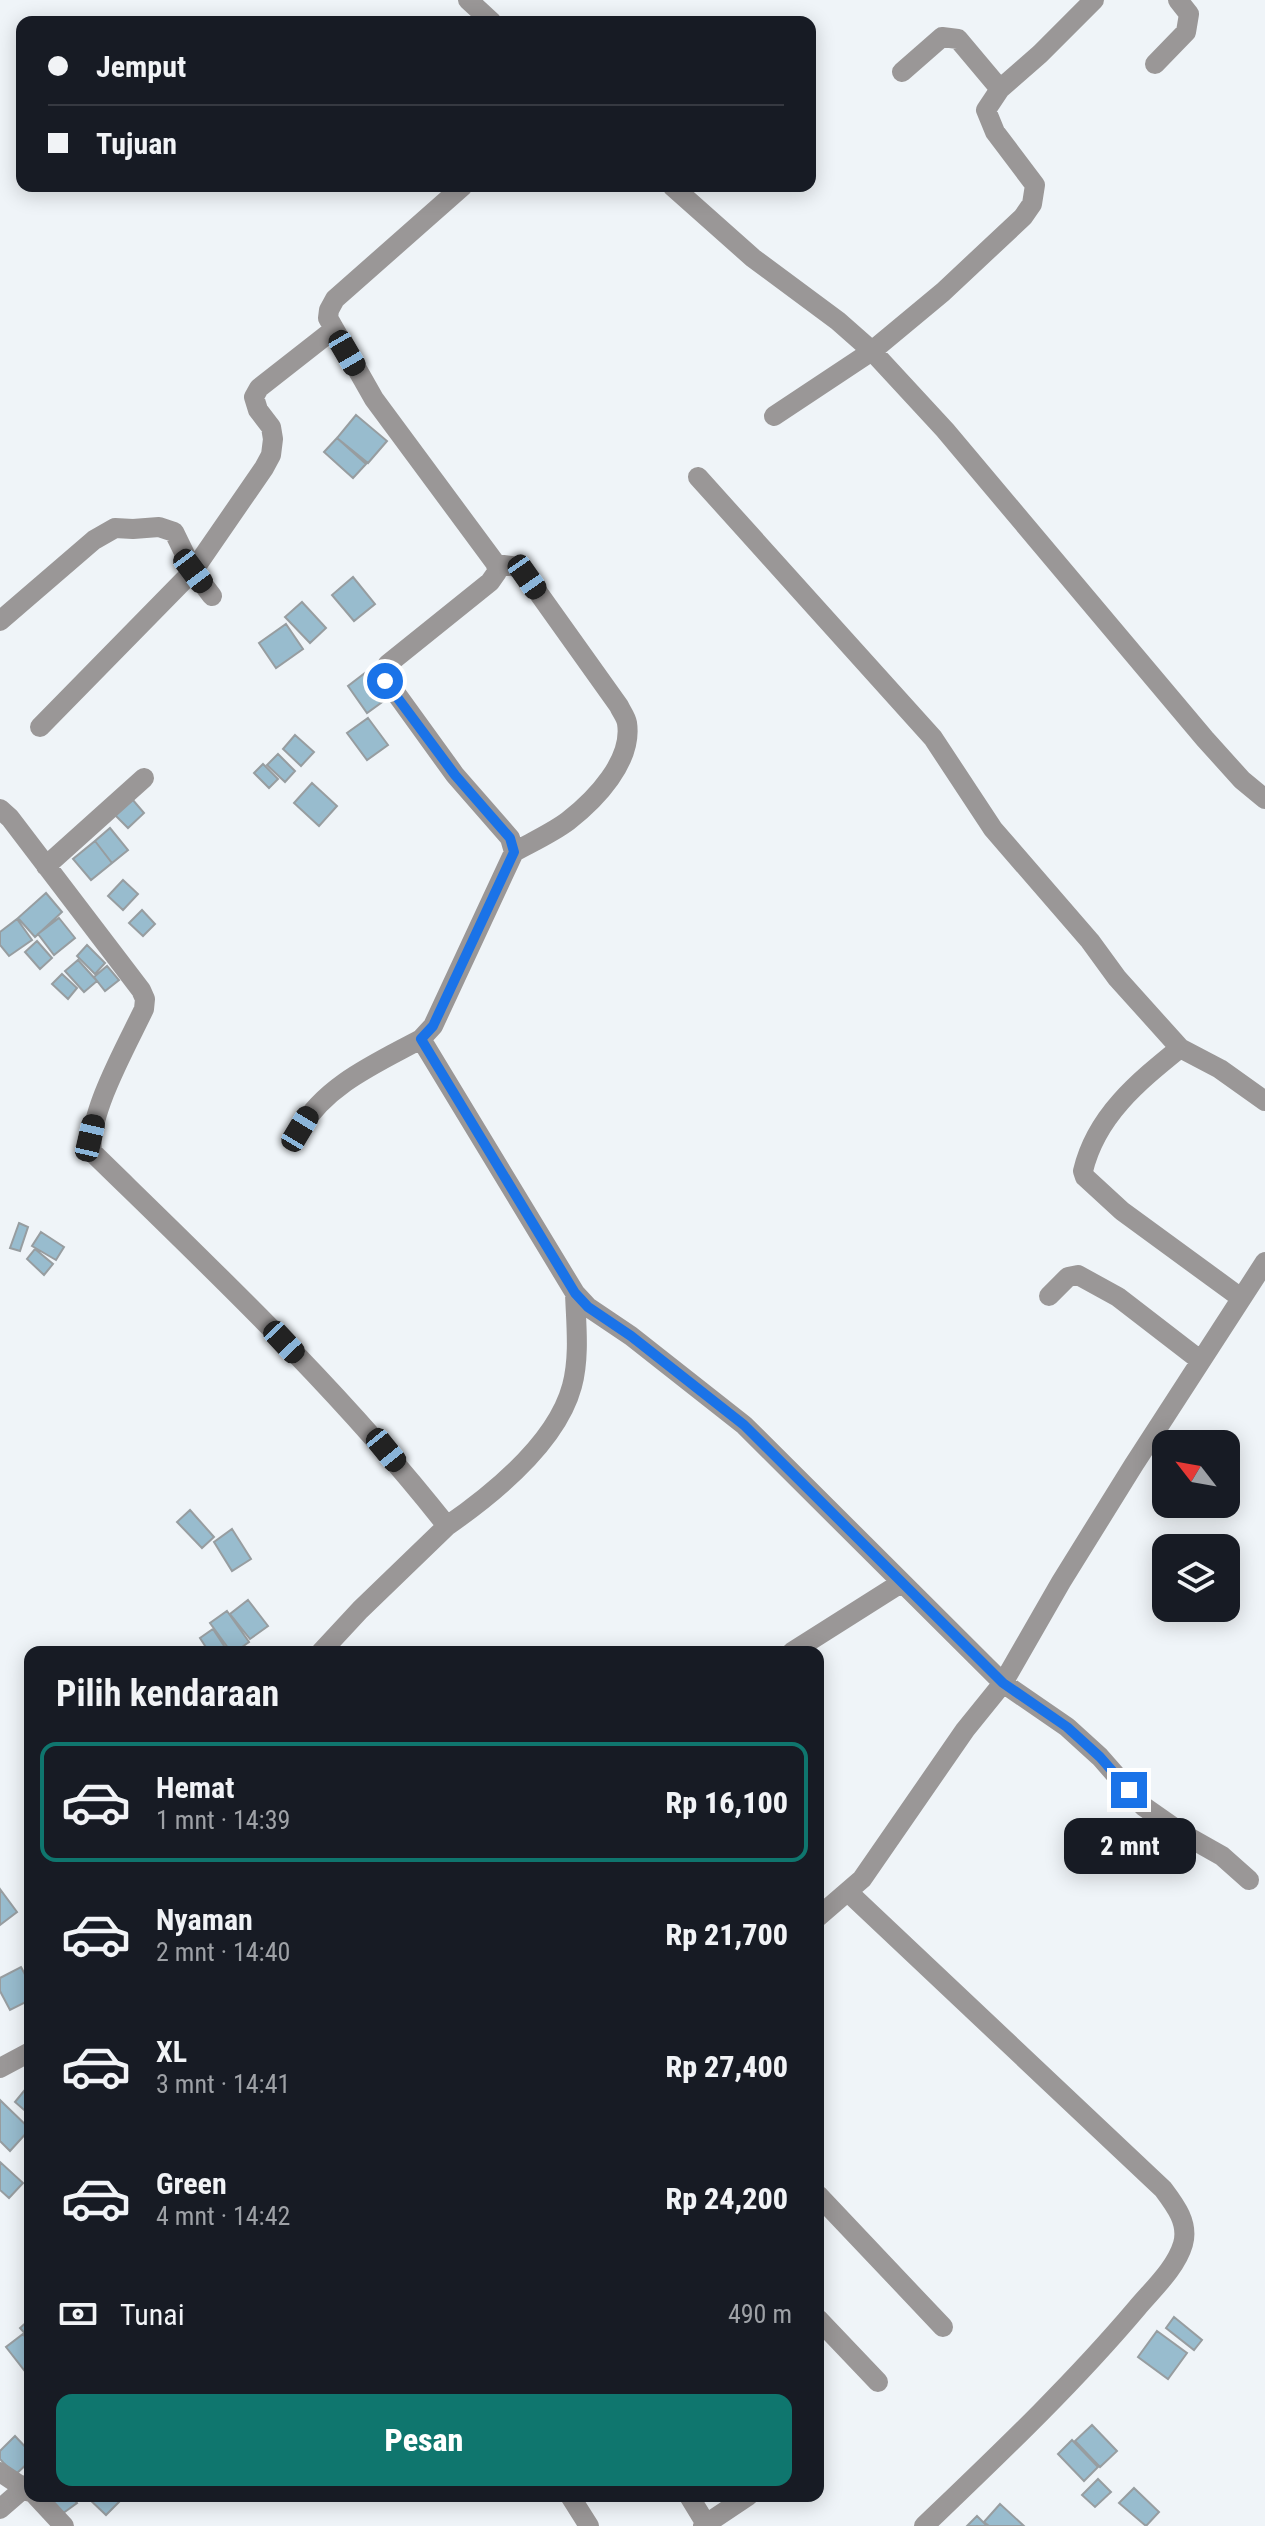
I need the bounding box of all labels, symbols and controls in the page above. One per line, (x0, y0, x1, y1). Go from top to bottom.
text: Jemput (96, 49, 186, 84)
text: Tujuan (96, 126, 177, 161)
car (325, 326, 369, 380)
car (169, 545, 217, 597)
car (503, 550, 551, 604)
route start (367, 663, 403, 699)
car (277, 1102, 323, 1156)
car (73, 1112, 107, 1164)
car (259, 1316, 309, 1368)
car (362, 1424, 410, 1476)
north arrow (1152, 1430, 1240, 1518)
map controls (1152, 1430, 1240, 1622)
button: layers (1152, 1534, 1240, 1622)
text: Pilih kendaraan (56, 1673, 279, 1715)
icon: car (60, 1766, 132, 1838)
text: Hemat (156, 1770, 234, 1805)
route end (1111, 1772, 1147, 1808)
text: Rp 16,100 (665, 1785, 788, 1820)
text: 1 mnt · 14:39 (156, 1805, 290, 1835)
callout: 2 mnt (1063, 1818, 1195, 1874)
text: 2 mnt (1100, 1831, 1160, 1861)
icon: car (60, 1898, 132, 1970)
text: Nyaman (156, 1902, 253, 1937)
text: Rp 21,700 (665, 1917, 788, 1952)
text: 2 mnt · 14:40 (156, 1937, 290, 1967)
icon: car (60, 2030, 132, 2102)
text: XL (156, 2034, 187, 2069)
text: Rp 27,400 (665, 2049, 788, 2084)
text: 3 mnt · 14:41 (156, 2069, 290, 2099)
icon: car (60, 2162, 132, 2234)
text: Green (156, 2166, 227, 2201)
text: Rp 24,200 (665, 2181, 788, 2216)
text: 4 mnt · 14:42 (156, 2201, 290, 2231)
icon: cash (56, 2292, 100, 2336)
text: Tunai (120, 2297, 185, 2332)
text: 490 m (728, 2299, 792, 2329)
button: Pesan (56, 2394, 792, 2486)

